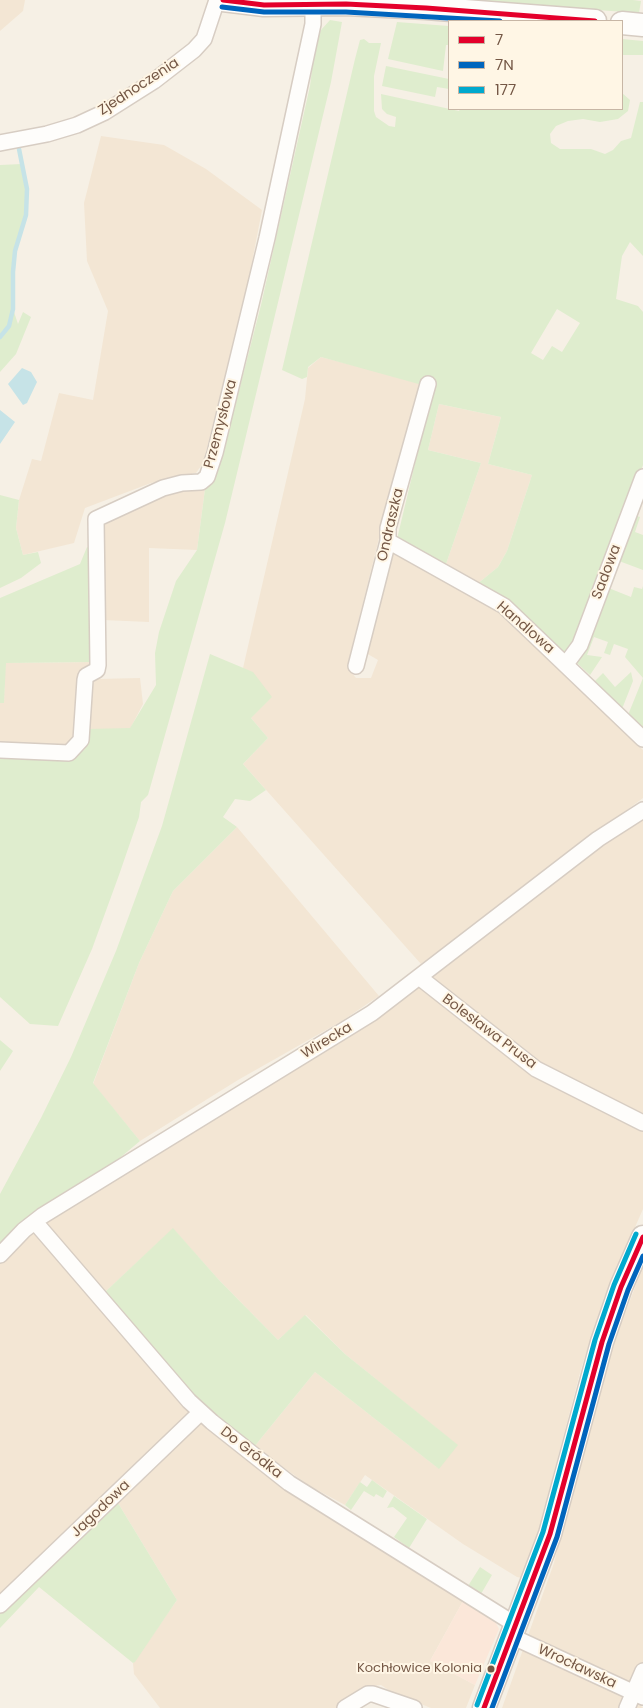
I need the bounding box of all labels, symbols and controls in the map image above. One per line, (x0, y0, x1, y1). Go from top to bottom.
legend (448, 20, 623, 110)
text: 7 (495, 29, 503, 50)
text: 7N (495, 54, 514, 75)
street label: Zjednoczenia (96, 55, 182, 119)
text: 177 (495, 79, 516, 100)
street label: Przemysłowa (201, 378, 241, 470)
street label: Ondraszka (374, 487, 408, 563)
street label: Sadowa (589, 542, 625, 602)
street label: Handlowa (493, 598, 557, 658)
street label: Bolesława Prusa (439, 991, 539, 1073)
street label: Wirecka (299, 1019, 355, 1063)
street label: Do Gródka (217, 1424, 285, 1482)
street label: Jagodowa (68, 1477, 134, 1541)
street label: Wrocławska (535, 1641, 619, 1693)
place label: Kochłowice Kolonia (357, 1661, 482, 1677)
marker: Kochłowice Kolonia (486, 1664, 496, 1674)

